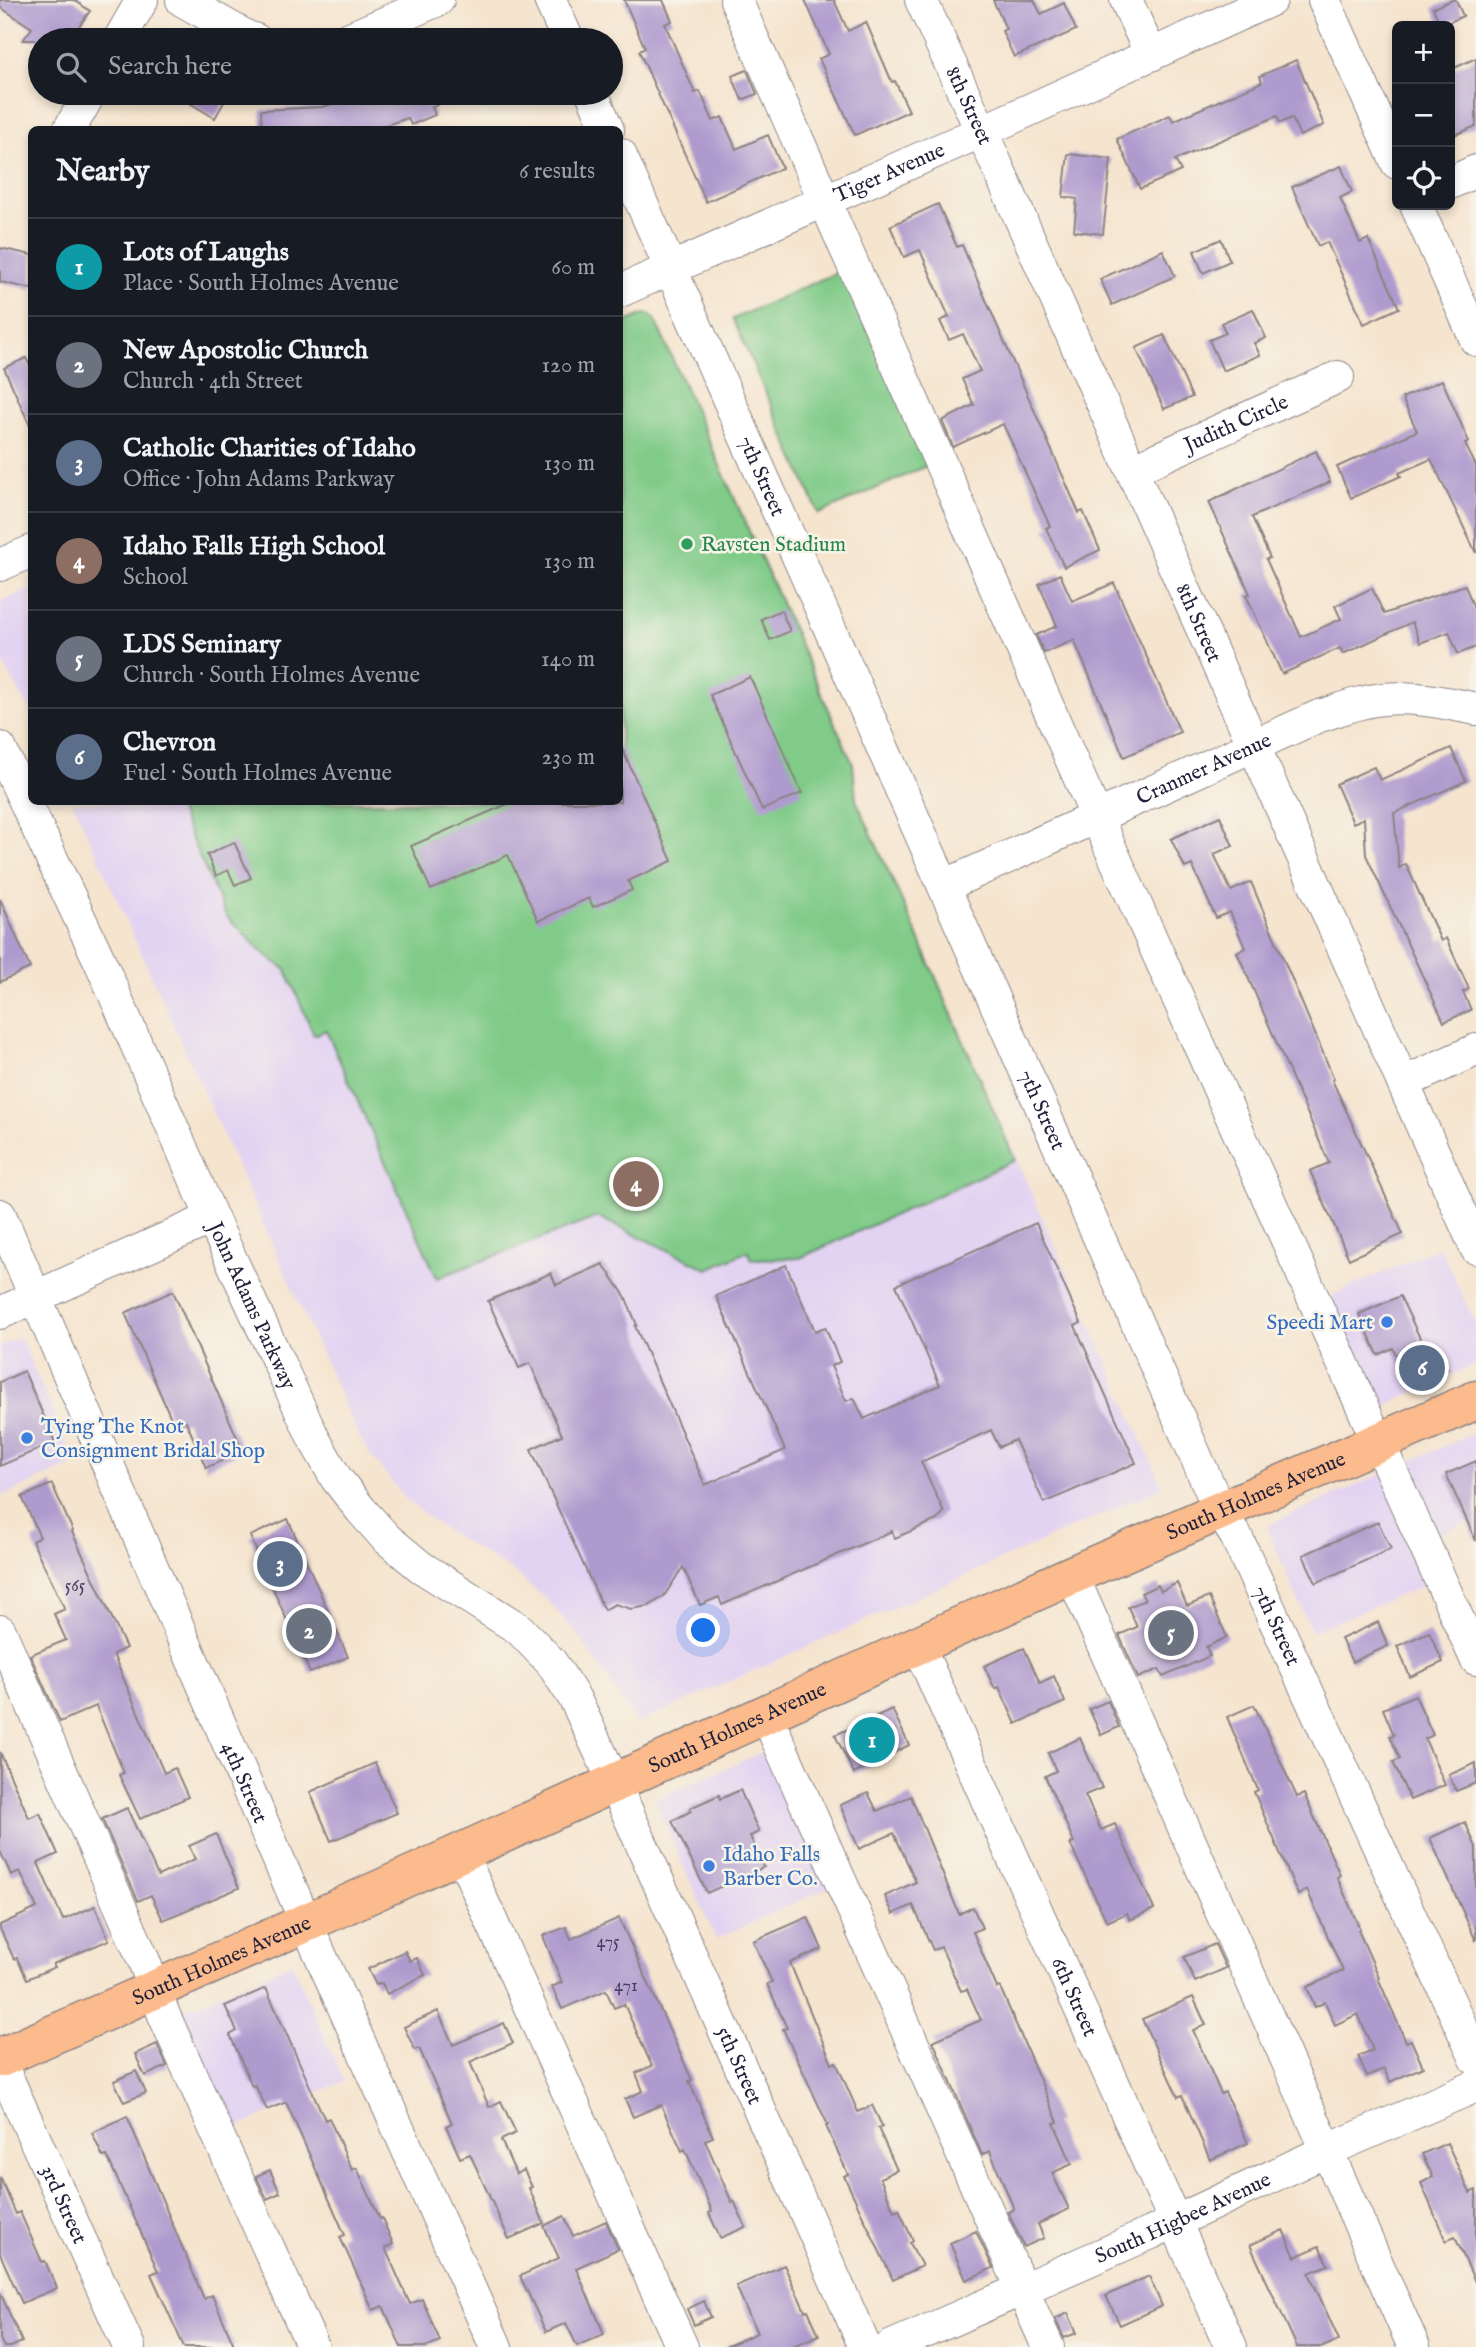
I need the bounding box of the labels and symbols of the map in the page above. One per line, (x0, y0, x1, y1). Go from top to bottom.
street label: 8th Street (938, 62, 998, 150)
street label: Tiger Avenue (830, 137, 950, 210)
street label: Judith Circle (1178, 389, 1293, 460)
street label: 7th Street (731, 432, 791, 521)
place label: Ravsten Stadium (701, 532, 846, 559)
marker: Ravsten Stadium (679, 536, 695, 552)
street label: 8th Street (1169, 580, 1227, 667)
street label: Cranmer Avenue (1132, 727, 1276, 812)
street label: 7th Street (1012, 1066, 1071, 1155)
pin: 4 (613, 1158, 659, 1210)
street label: John Adams Parkway (200, 1216, 302, 1395)
place label: Speedi Mart (1266, 1310, 1373, 1337)
marker: Speedi Mart (1379, 1314, 1395, 1330)
pin: 6 (1399, 1342, 1445, 1394)
place label: Tying The Knot Consignment Bridal Shop (41, 1414, 265, 1465)
marker: Tying The Knot Consignment Bridal Shop (19, 1430, 35, 1446)
street label: South Holmes Avenue (1163, 1446, 1350, 1547)
pin: 3 (257, 1538, 303, 1590)
house number: 565 (65, 1575, 86, 1598)
street label: 7th Street (1246, 1582, 1306, 1671)
pin: 2 (286, 1605, 332, 1657)
pin: 5 (1148, 1607, 1194, 1659)
your location (686, 1613, 720, 1647)
street label: South Holmes Avenue (644, 1676, 831, 1781)
pin: 1 (849, 1714, 895, 1766)
street label: 4th Street (214, 1738, 273, 1827)
place label: Idaho Falls Barber Co. (723, 1842, 820, 1893)
marker: Idaho Falls Barber Co. (701, 1858, 717, 1874)
street label: South Holmes Avenue (128, 1910, 316, 2013)
house number: 475 (596, 1931, 620, 1954)
street label: 6th Street (1044, 1953, 1103, 2041)
house number: 471 (614, 1975, 638, 1998)
street label: 5th Street (709, 2022, 768, 2109)
street label: 3rd Street (33, 2161, 92, 2248)
street label: South Higbee Avenue (1091, 2167, 1276, 2271)

